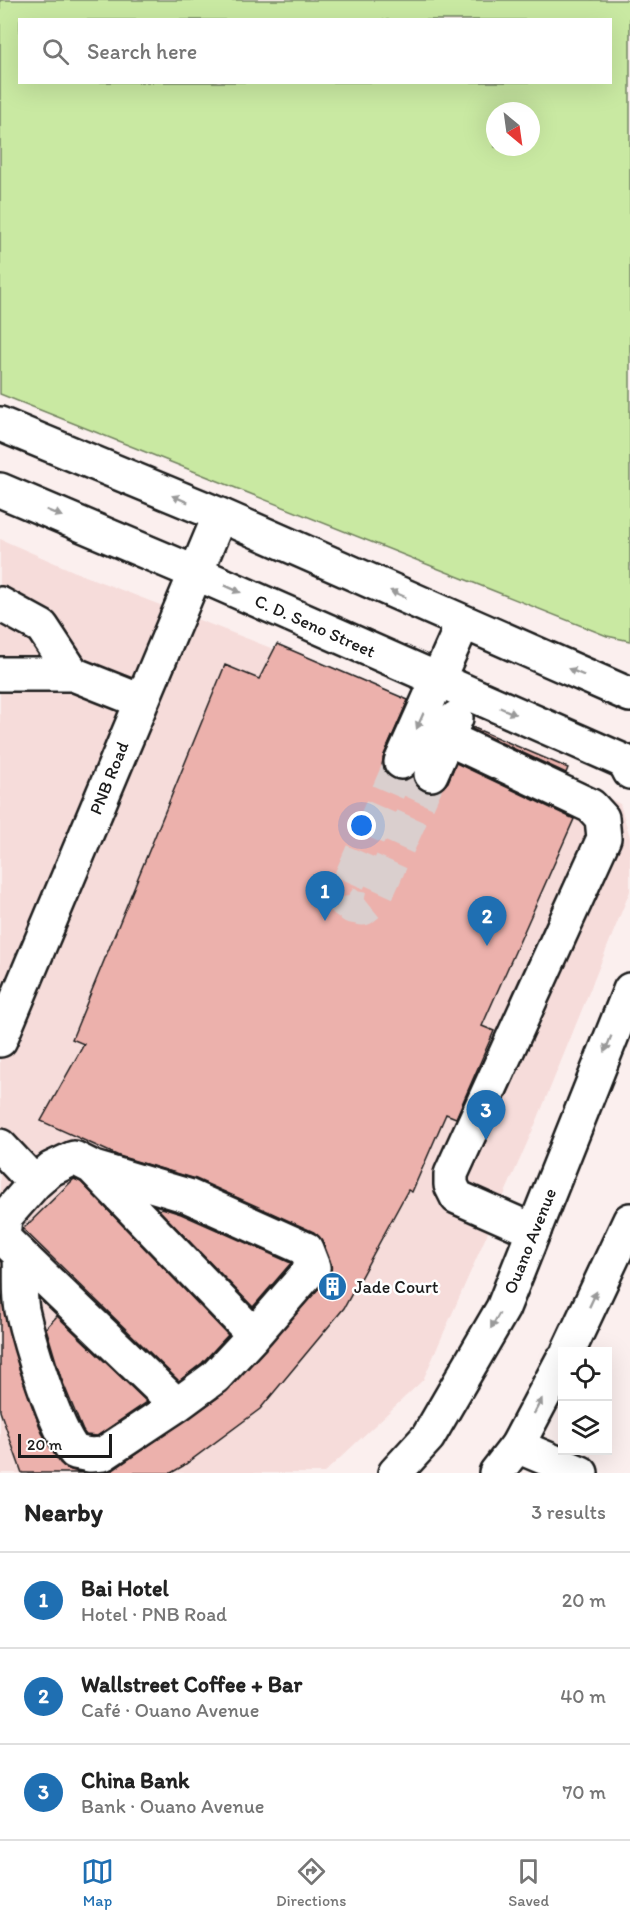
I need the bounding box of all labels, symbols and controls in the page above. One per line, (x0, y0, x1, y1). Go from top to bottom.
search box (18, 18, 612, 84)
icon: search (39, 35, 72, 68)
text: Search here (87, 38, 197, 65)
north arrow (486, 102, 540, 156)
one-way arrow (171, 494, 189, 504)
one-way arrow (45, 509, 63, 518)
one-way arrow (225, 584, 243, 594)
one-way arrow (388, 589, 406, 599)
street label: C. D. Seno Street (251, 590, 379, 663)
one-way arrow (567, 667, 585, 677)
one-way arrow (499, 706, 516, 715)
one-way arrow (415, 713, 424, 730)
street label: PNB Road (84, 738, 134, 818)
your location (347, 811, 376, 840)
pin: 1 (306, 872, 344, 921)
pin: 2 (468, 896, 506, 946)
one-way arrow (603, 1035, 612, 1053)
pin: 3 (466, 1090, 506, 1140)
street label: Ouano Avenue (499, 1185, 561, 1297)
building icon: Jade Court (317, 1271, 349, 1303)
place label: Jade Court (354, 1276, 439, 1298)
one-way arrow (588, 1290, 597, 1307)
one-way arrow (490, 1313, 500, 1330)
map controls (558, 1347, 612, 1455)
button: locate (558, 1347, 612, 1401)
one-way arrow (533, 1397, 543, 1414)
button: layers (558, 1401, 612, 1455)
scale bar (18, 1431, 112, 1458)
text: 20 m (27, 1435, 62, 1454)
text: Nearby (24, 1496, 103, 1528)
text: 3 results (531, 1500, 606, 1524)
text: Bai Hotel (81, 1575, 169, 1602)
text: 1 (39, 1588, 48, 1612)
text: 20 m (562, 1588, 606, 1612)
text: Hotel · PNB Road (81, 1602, 227, 1626)
text: Wallstreet Coffee + Bar (81, 1671, 302, 1698)
text: 2 (38, 1684, 49, 1708)
text: 40 m (560, 1684, 606, 1708)
text: Café · Ouano Avenue (81, 1698, 259, 1722)
text: China Bank (81, 1767, 189, 1794)
text: 3 (38, 1780, 49, 1804)
text: 70 m (562, 1780, 606, 1804)
text: Bank · Ouano Avenue (81, 1794, 265, 1818)
tab: Map (81, 1855, 114, 1910)
tab: Directions (276, 1855, 346, 1910)
tab: Saved (508, 1855, 549, 1910)

